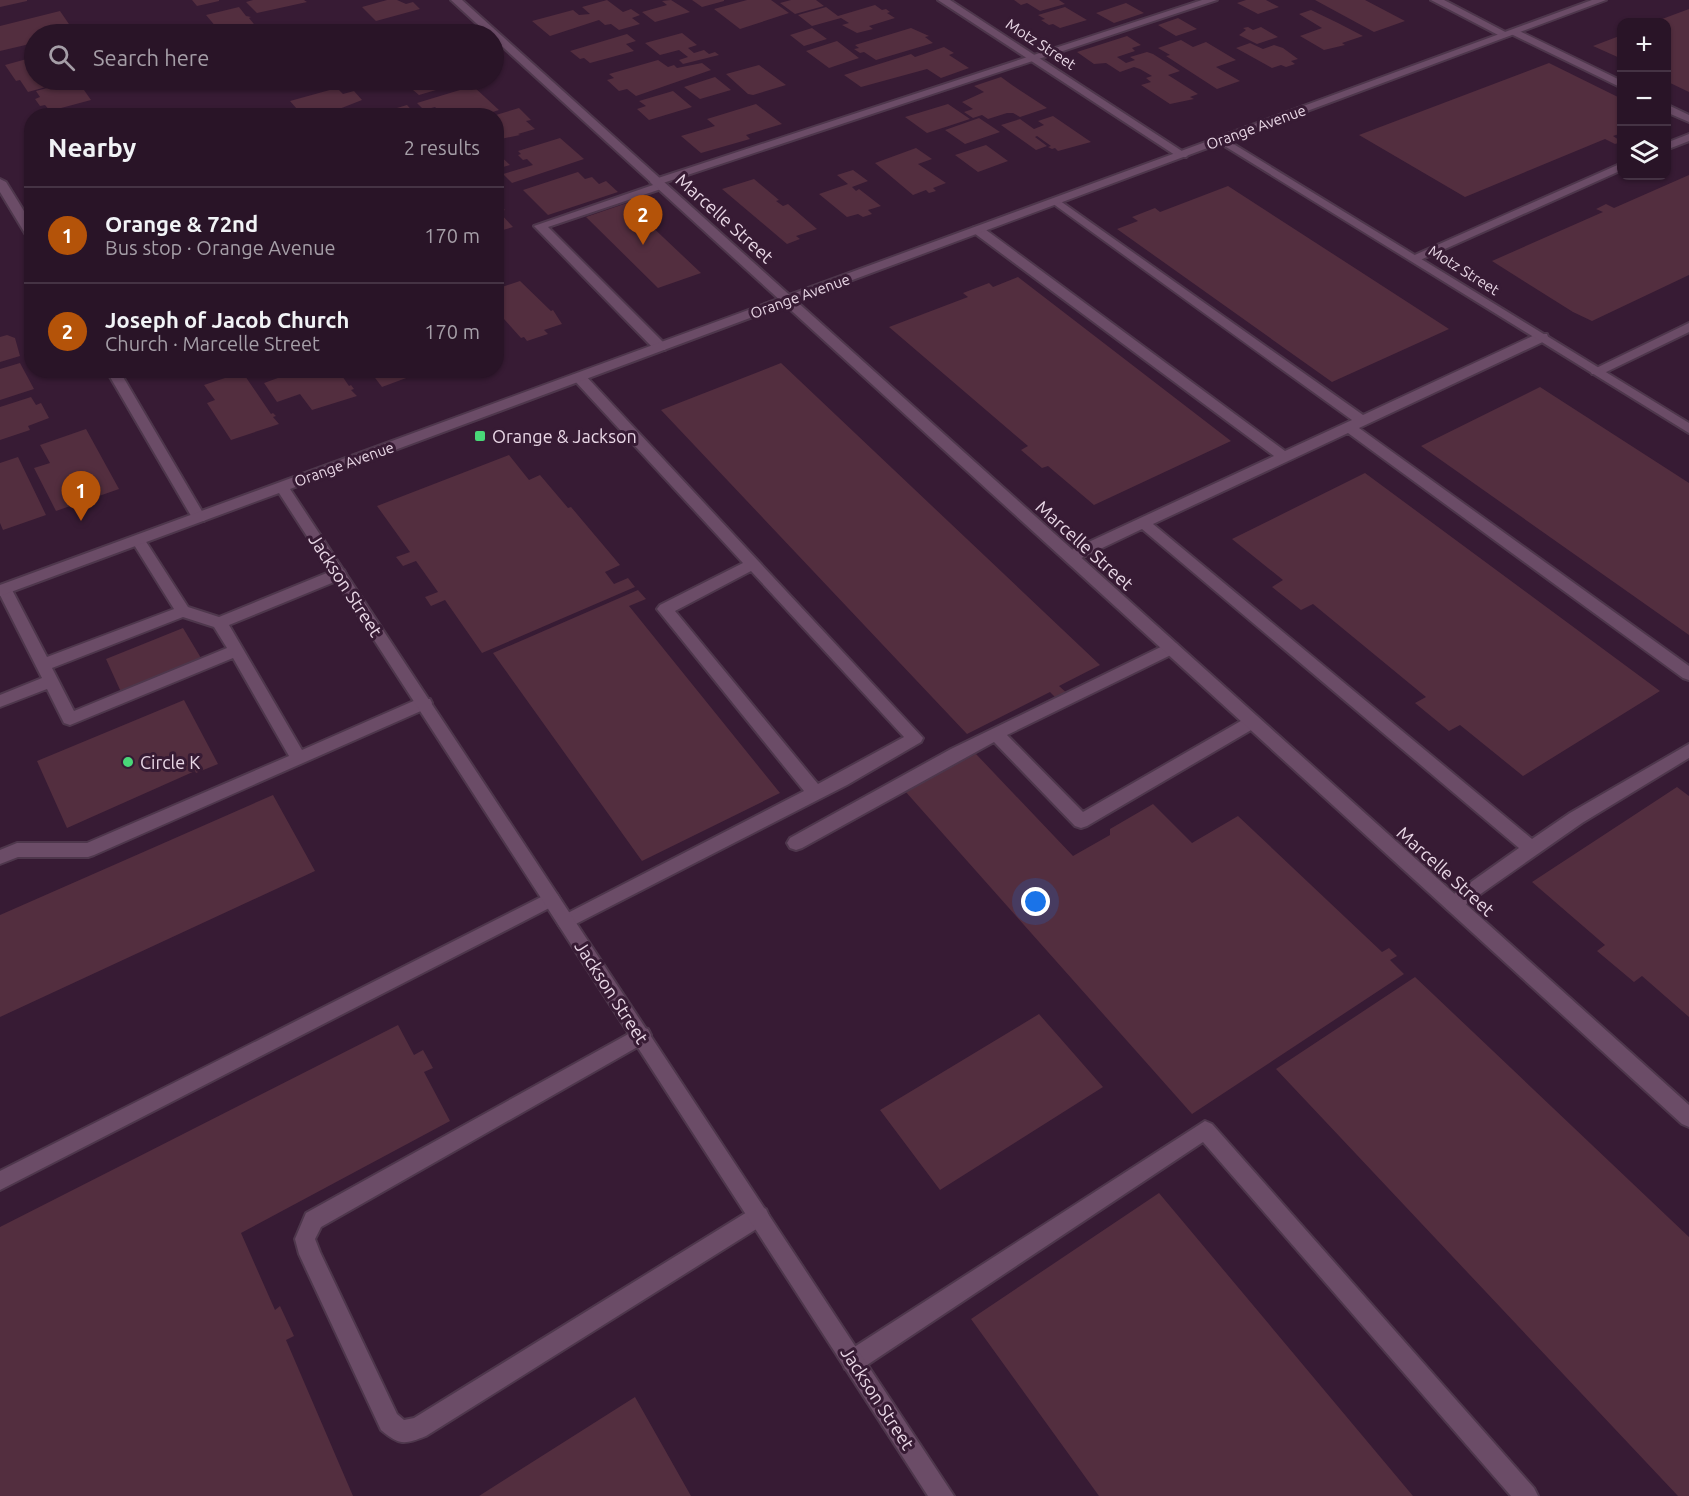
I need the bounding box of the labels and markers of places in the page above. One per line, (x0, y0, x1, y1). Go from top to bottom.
pin: 2 (624, 196, 662, 245)
place label: Orange & Jackson (492, 426, 637, 446)
marker: Orange & Jackson (473, 429, 487, 443)
pin: 1 (62, 472, 100, 521)
place label: Circle K (140, 752, 200, 772)
marker: Circle K (121, 755, 135, 769)

